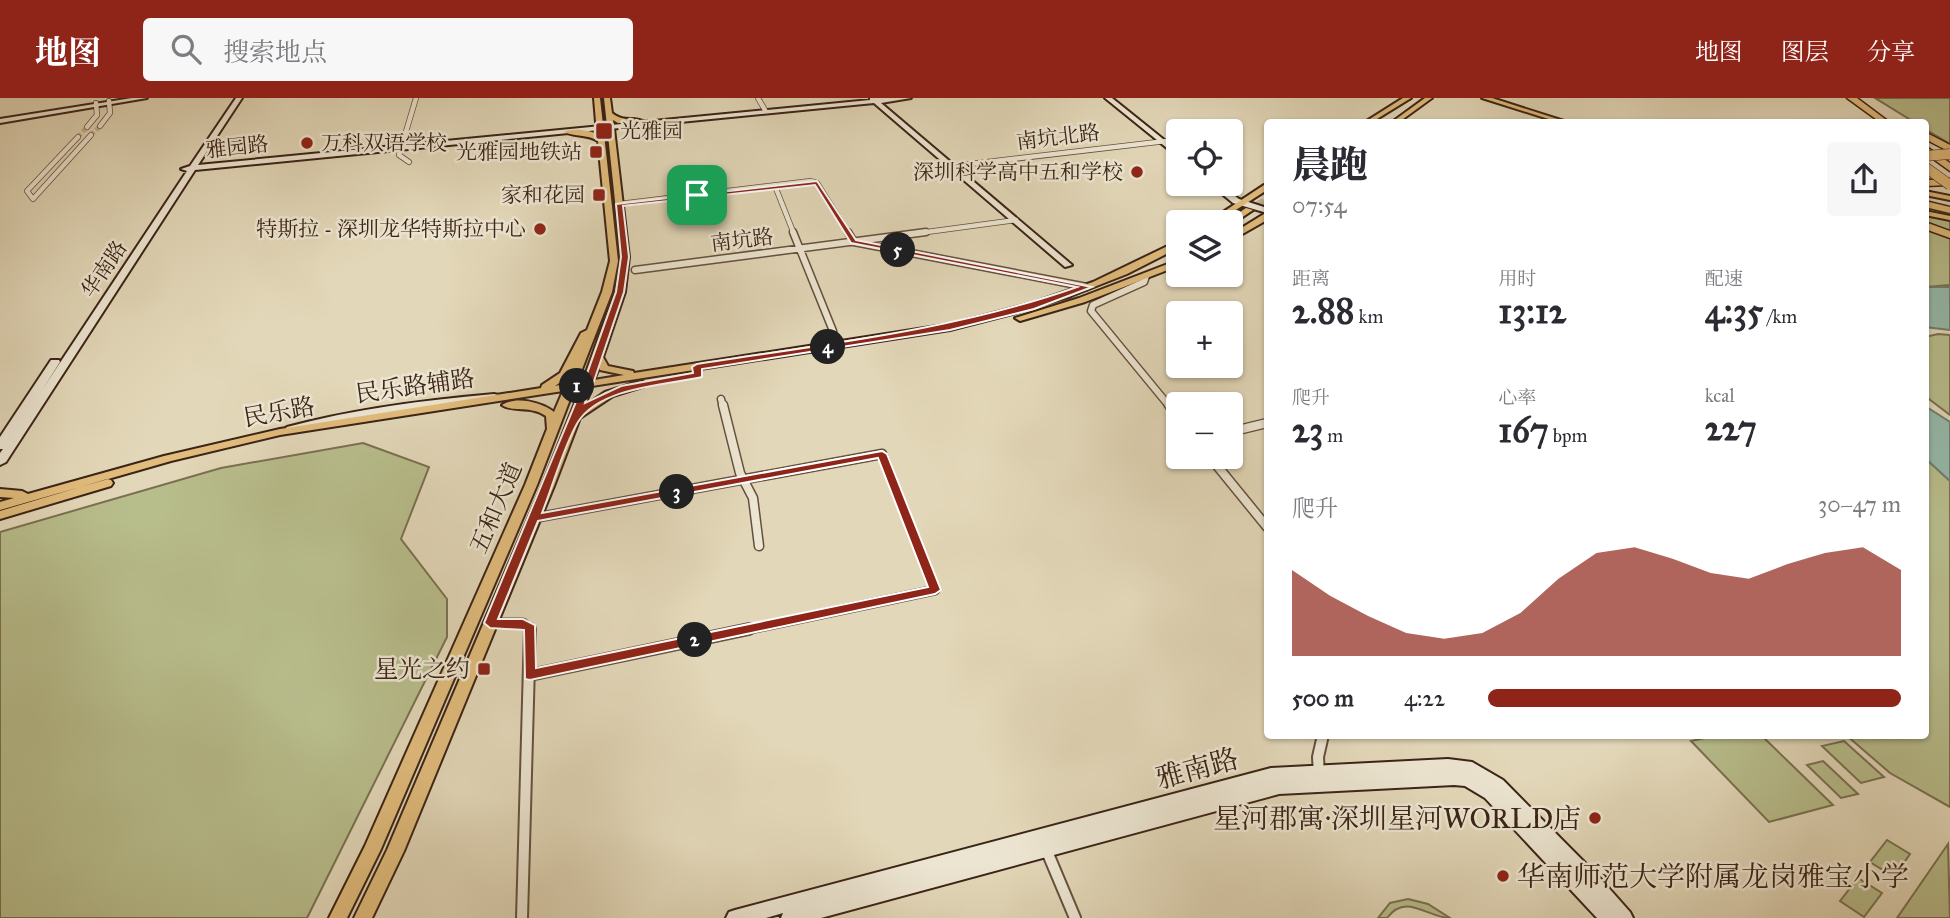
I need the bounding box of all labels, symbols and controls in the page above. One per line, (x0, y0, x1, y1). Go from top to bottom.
search box (143, 18, 633, 81)
icon: search (167, 30, 205, 68)
text: 地图 (35, 33, 101, 73)
text: 搜索地点 (223, 36, 327, 68)
text: 地图 (1695, 37, 1743, 67)
text: 图层 (1781, 37, 1829, 67)
text: 分享 (1867, 37, 1915, 67)
place label: 光雅园 (620, 118, 683, 144)
street label: 南坑北路 (1015, 119, 1101, 155)
map controls (1166, 119, 1243, 469)
button: locate (1166, 119, 1243, 196)
marker: 光雅园 (594, 121, 614, 141)
place label: 万科双语学校 (321, 130, 447, 156)
street label: 雅园路 (204, 131, 270, 163)
marker: 万科双语学校 (299, 135, 315, 151)
place label: 光雅园地铁站 (456, 139, 582, 165)
text: 晨跑 (1292, 142, 1368, 188)
button: share (1827, 142, 1901, 216)
marker: 光雅园地铁站 (588, 144, 604, 160)
place label: 深圳科学高中五和学校 (913, 159, 1123, 185)
marker: 深圳科学高中五和学校 (1129, 164, 1145, 180)
pin (667, 165, 727, 225)
icon: arrive (678, 176, 716, 214)
place label: 家和花园 (501, 182, 585, 208)
marker: 家和花园 (591, 187, 607, 203)
text: 07:54 (1292, 191, 1346, 219)
button: layers (1166, 210, 1243, 287)
place label: 特斯拉 - 深圳龙华特斯拉中心 (256, 216, 526, 242)
marker: 特斯拉 - 深圳龙华特斯拉中心 (532, 221, 548, 237)
street label: 南坑路 (709, 223, 775, 257)
pin: 5 (880, 232, 916, 268)
street label: 华南路 (76, 236, 132, 302)
text: 5 (893, 238, 902, 261)
text: 距离 (1292, 267, 1330, 290)
text: 用时 (1498, 267, 1536, 290)
text: 配速 (1705, 267, 1743, 290)
text: 2.88 (1292, 290, 1354, 333)
text: 13:12 (1498, 290, 1566, 333)
text: 4:35 (1705, 290, 1763, 333)
button: + (1166, 301, 1243, 378)
text: km (1354, 305, 1383, 328)
text: /km (1763, 305, 1797, 328)
pin: 4 (810, 330, 846, 364)
text: 4 (822, 335, 833, 358)
street label: 民乐路辅路 (353, 363, 477, 409)
pin: 1 (560, 368, 594, 404)
text: 1 (573, 374, 580, 397)
text: kcal (1705, 384, 1735, 407)
text: 爬升 (1292, 386, 1330, 409)
text: 心率 (1498, 386, 1536, 409)
street label: 民乐路 (241, 391, 317, 433)
button: − (1166, 392, 1243, 469)
text: 227 (1705, 407, 1757, 450)
text: 23 (1292, 409, 1323, 452)
text: 167 (1498, 409, 1549, 452)
text: m (1323, 424, 1343, 447)
text: bpm (1549, 424, 1587, 447)
street label: 五和大道 (463, 458, 529, 558)
pin: 3 (660, 474, 694, 510)
text: 3 (673, 480, 680, 503)
text: 30–47 m (1818, 490, 1901, 518)
text: 爬升 (1292, 494, 1338, 522)
pin: 2 (678, 622, 712, 658)
text: 2 (690, 628, 699, 651)
place label: 星光之约 (374, 654, 470, 684)
marker: 星光之约 (476, 661, 492, 677)
text: 500 m (1292, 684, 1354, 712)
text: 4:22 (1404, 684, 1445, 712)
street label: 雅南路 (1152, 741, 1242, 796)
place label: 星河郡寓·深圳星河WORLD店 (1213, 801, 1581, 836)
marker: 星河郡寓·深圳星河WORLD店 (1587, 810, 1603, 826)
place label: 华南师范大学附属龙岗雅宝小学 (1517, 859, 1909, 894)
marker: 华南师范大学附属龙岗雅宝小学 (1495, 868, 1511, 884)

